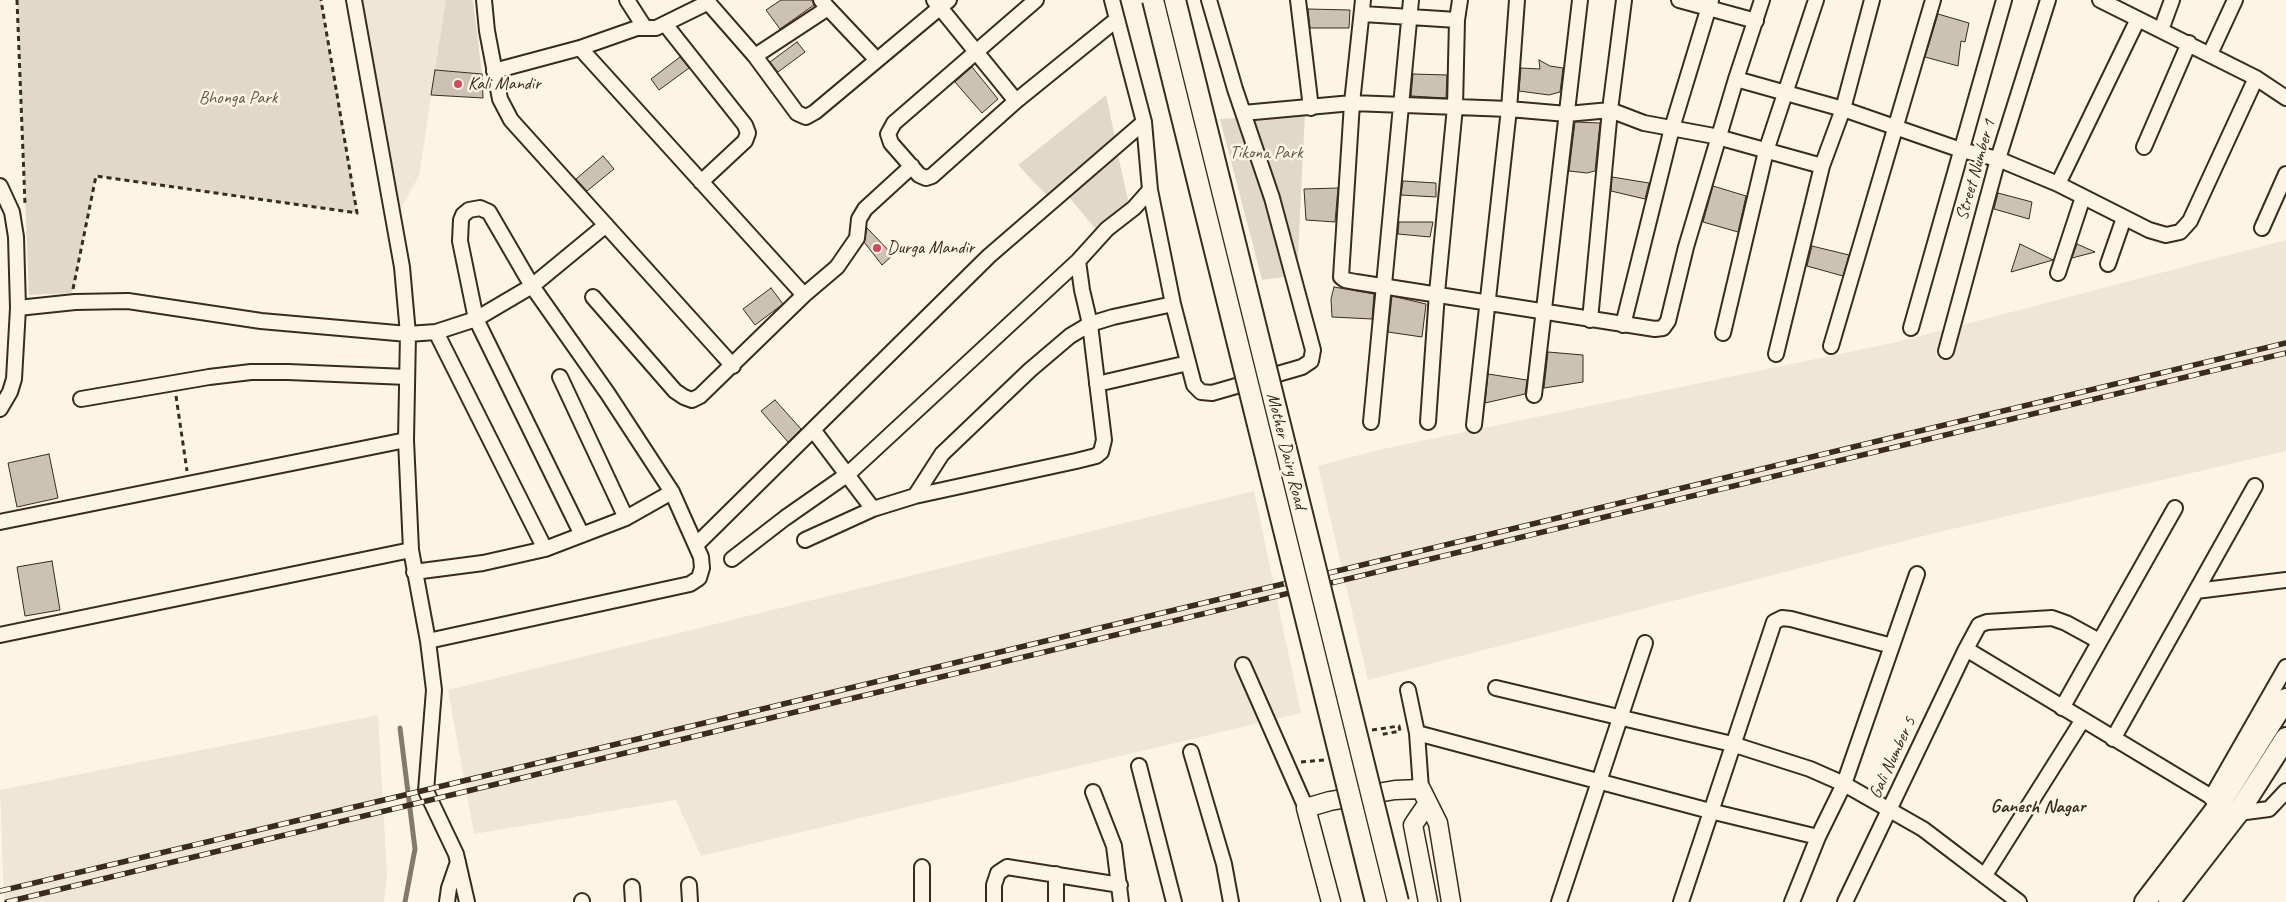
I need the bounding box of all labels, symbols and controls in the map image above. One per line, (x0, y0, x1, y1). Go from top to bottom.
place label: Kali Mandir (468, 73, 541, 95)
marker: Kali Mandir (452, 78, 464, 90)
park label: Bhonga Park (199, 87, 277, 109)
street label: Street Number 1 (1951, 117, 2001, 223)
park label: Tikona Park (1230, 142, 1302, 164)
place label: Durga Mandir (887, 237, 974, 259)
marker: Durga Mandir (871, 242, 883, 254)
street label: Mother Dairy Road (1261, 391, 1311, 511)
street label: Gali Number 5 (1865, 714, 1921, 802)
district label: Ganesh Nagar (1991, 796, 2085, 818)

